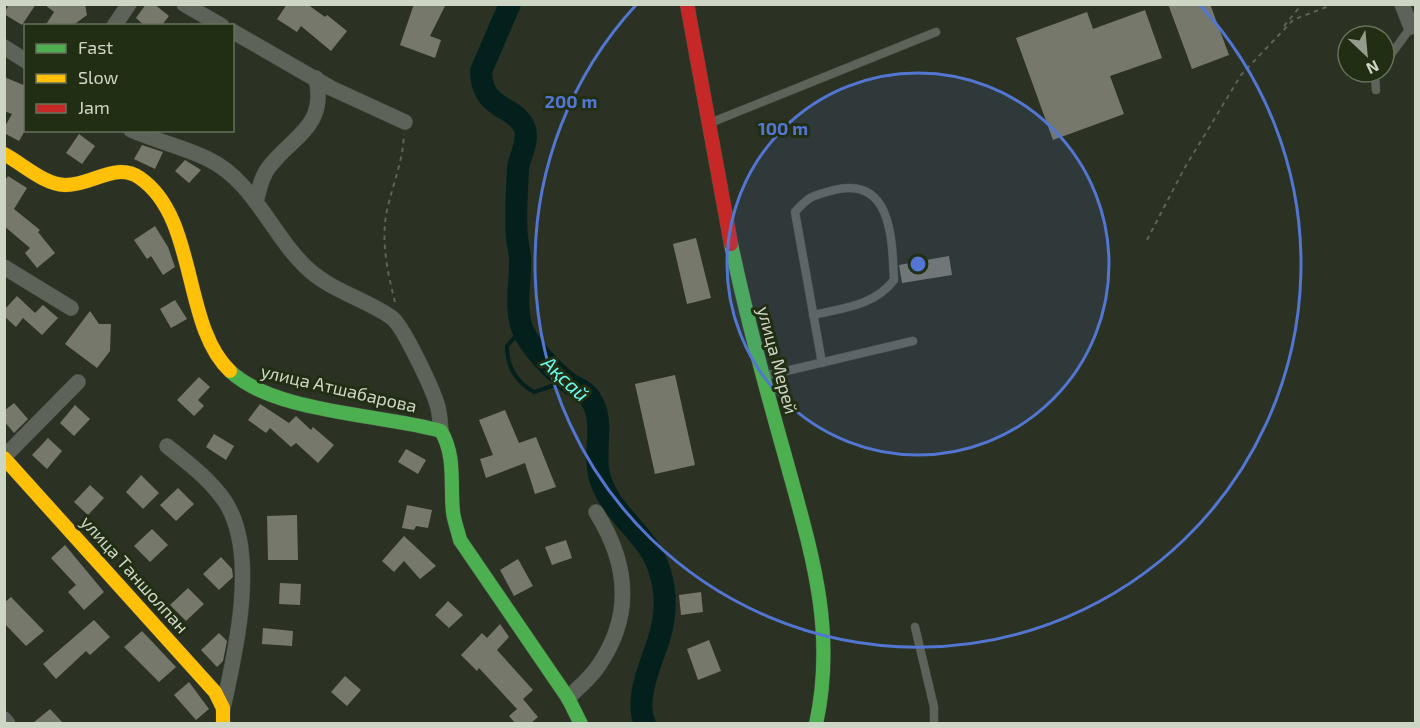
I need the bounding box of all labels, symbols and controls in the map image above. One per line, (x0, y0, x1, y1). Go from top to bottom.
legend (24, 24, 234, 132)
north arrow (1336, 24, 1396, 84)
text: Fast (78, 36, 113, 58)
text: N (1363, 57, 1382, 79)
text: Slow (78, 66, 119, 88)
text: 200 m (545, 90, 597, 112)
text: Jam (78, 96, 110, 118)
text: 100 m (758, 117, 808, 139)
centre of rings (908, 254, 928, 274)
street label: улица Мерей (753, 304, 803, 416)
water label: Ақсай (537, 350, 594, 406)
street label: улица Атшабарова (259, 359, 419, 417)
street label: улица Таншолпан (76, 511, 194, 637)

